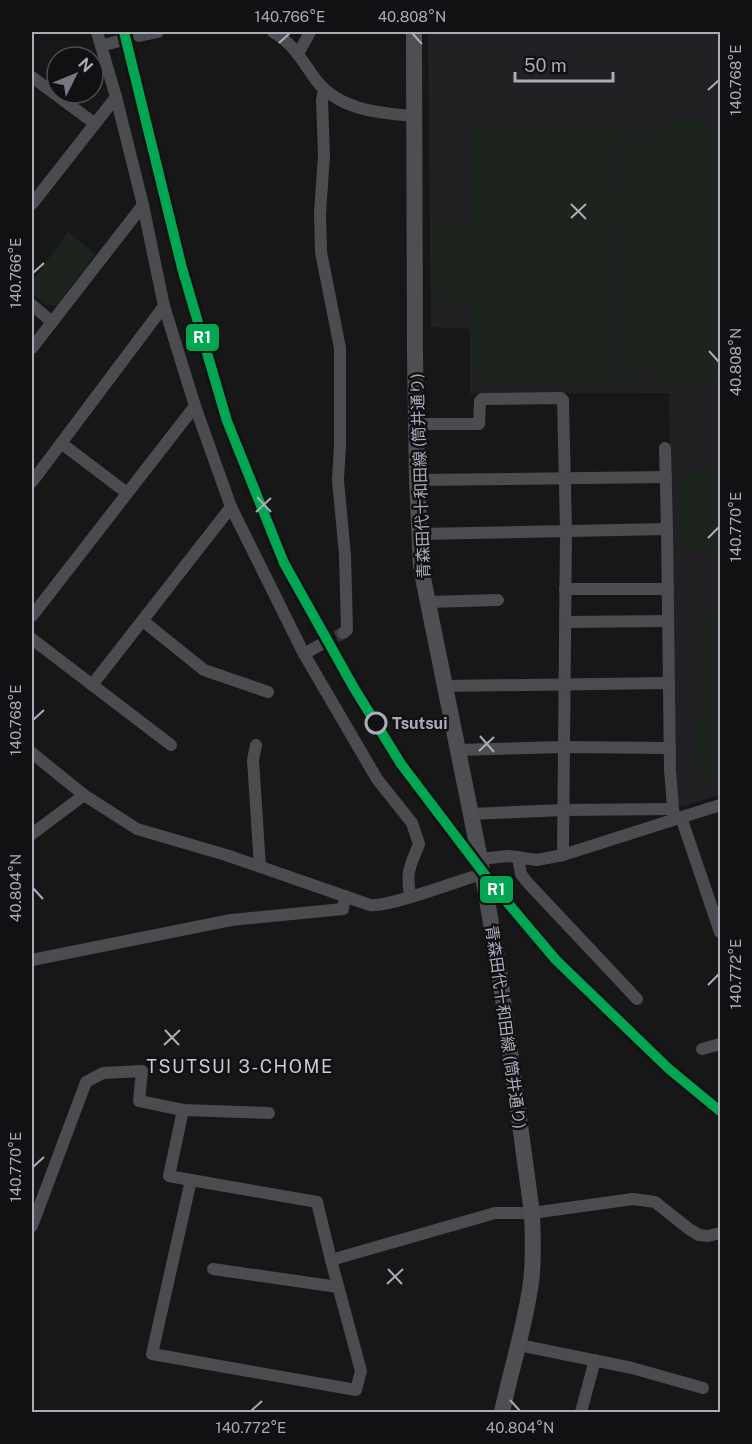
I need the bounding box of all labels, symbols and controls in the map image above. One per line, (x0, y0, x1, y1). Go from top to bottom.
text: 140.766°E (255, 8, 325, 25)
text: 40.808°N (378, 8, 446, 25)
text: 140.768°E (727, 44, 744, 116)
north arrow (45, 45, 105, 105)
scale bar (515, 45, 612, 83)
text: N (74, 54, 97, 76)
text: 50 m (524, 55, 567, 76)
text: 140.766°E (7, 238, 24, 308)
line badge: R1 (185, 323, 220, 352)
text: R1 (193, 328, 211, 347)
text: 40.808°N (727, 328, 744, 396)
street label: 青森田代十和田線 (筒井通り) (407, 373, 434, 579)
text: 140.770°E (727, 492, 744, 562)
text: 140.768°E (7, 684, 24, 756)
marker: Tsutsui (365, 712, 387, 734)
place label: Tsutsui (392, 714, 447, 733)
text: 40.804°N (7, 854, 24, 922)
line badge: R1 (479, 875, 514, 904)
text: R1 (487, 880, 505, 899)
street label: 青森田代十和田線 (筒井通り) (482, 924, 529, 1130)
text: 140.772°E (727, 939, 744, 1009)
district label: TSUTSUI 3-CHOME (146, 1056, 334, 1077)
text: 140.770°E (7, 1132, 24, 1202)
text: 140.772°E (216, 1419, 286, 1436)
text: 40.804°N (486, 1419, 554, 1436)

